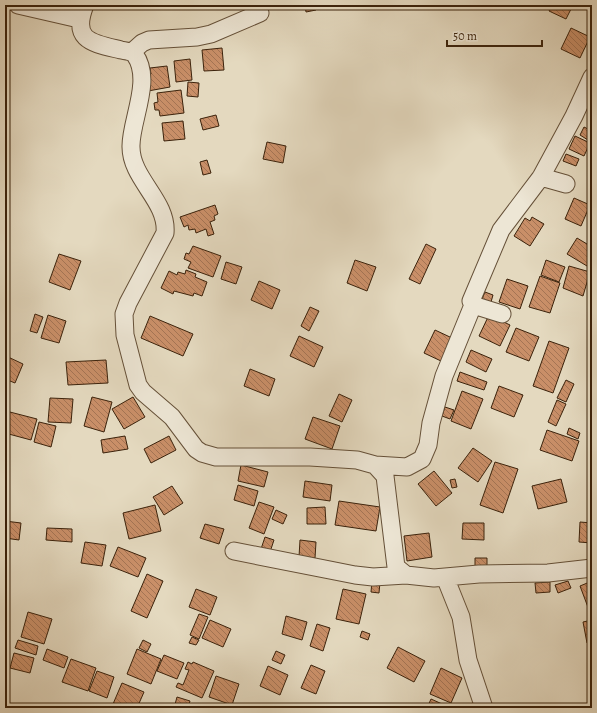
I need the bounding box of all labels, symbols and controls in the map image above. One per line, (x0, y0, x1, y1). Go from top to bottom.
scale bar (447, 22, 542, 48)
text: 50 m (453, 28, 477, 44)

